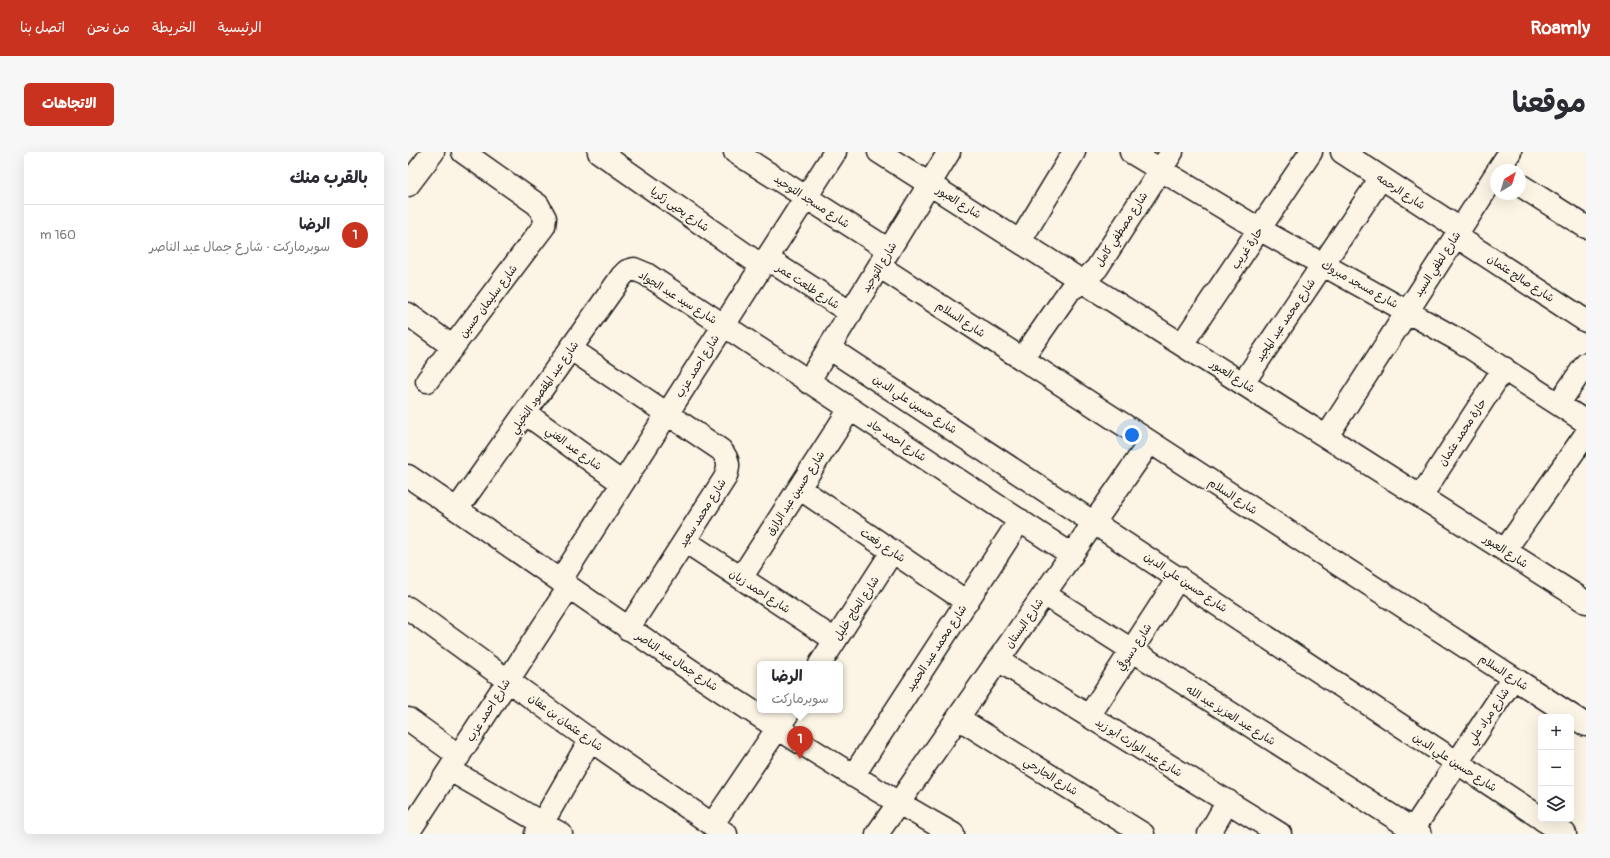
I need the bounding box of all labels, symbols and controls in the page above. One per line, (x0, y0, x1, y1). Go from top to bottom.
text: Roamly (1530, 16, 1590, 40)
text: اتصل بنا (20, 19, 65, 36)
text: من نحن (87, 19, 130, 36)
text: الخريطة (152, 19, 196, 36)
text: الرئيسية (218, 19, 262, 36)
button: الاتجاهات (24, 83, 114, 126)
text: موقعنا (1512, 86, 1586, 121)
north arrow (1490, 164, 1526, 200)
text: بالقرب منك (290, 167, 368, 188)
street label: شارع الرحمه (1373, 171, 1428, 214)
street label: شارع مسجد التوحيد (771, 172, 852, 232)
street label: شارع العبور (932, 183, 984, 223)
street label: شارع يحيى زكريا (647, 184, 711, 236)
street label: شارع مصطفي كامل (1092, 190, 1154, 271)
text: الرضا (299, 215, 330, 234)
street label: حارة غريب (1229, 225, 1267, 272)
text: 160 m (40, 227, 76, 243)
text: 1 (352, 227, 358, 243)
street label: شارع لطفي السيد (1411, 229, 1467, 302)
text: سوبرماركت · شارع جمال عبد الناصر (149, 239, 330, 255)
street label: شارع التوحيد (859, 240, 901, 296)
street label: شارع صالح عثمان (1484, 252, 1557, 307)
street label: شارع مسجد مبروك (1318, 258, 1400, 313)
street label: شارع طلعت عمر (772, 261, 842, 313)
street label: شارع سليمان حسين (457, 262, 522, 342)
street label: شارع سيد عبد الجواد (635, 268, 719, 328)
street label: شارع محمد عبد المجيد (1253, 276, 1320, 365)
street label: شارع السلام (933, 299, 988, 342)
street label: شارع احمد عزب (673, 332, 724, 401)
street label: شارع عبد المقصود النخيلي (508, 338, 585, 438)
street label: شارع العبور (1206, 357, 1257, 397)
street label: شارع حسين علي الدين (868, 372, 959, 440)
street label: حارة محمد عثمان (1436, 396, 1489, 468)
street label: شارع احمد جاد (864, 417, 929, 466)
street label: شارع عبد الغني (541, 424, 604, 476)
your location (1122, 425, 1142, 445)
street label: شارع حسين عبد الرازق (763, 449, 829, 539)
street label: شارع السلام (1205, 476, 1260, 519)
street label: شارع محمد سعيد (676, 477, 730, 551)
street label: شارع رفعت (857, 526, 908, 567)
street label: شارع العبور (1479, 532, 1530, 572)
street label: شارع حسين علي الدين (1139, 550, 1230, 618)
street label: شارع احمد زيان (726, 567, 793, 618)
street label: شارع الحاج خليل (831, 574, 884, 644)
street label: شارع البستان (1003, 596, 1048, 652)
street label: شارع محمد عبد الحميد (903, 602, 971, 695)
street label: شارع دسوقي (1113, 621, 1156, 674)
street label: شارع جمال عبد الناصر (631, 629, 720, 695)
street label: شارع السلام (1476, 652, 1531, 695)
popup (757, 661, 843, 713)
text: الرضا (771, 667, 803, 686)
street label: شارع احمد عزب (464, 676, 515, 745)
street label: شارع عبد العزيز عبد الله (1183, 683, 1278, 750)
street label: شارع مراد علي (1465, 686, 1515, 749)
street label: شارع عثمان بن عفان (525, 691, 605, 755)
text: سوبرماركت (771, 691, 829, 707)
map controls (1538, 714, 1574, 822)
button: + (1538, 714, 1574, 750)
street label: شارع عبد الوارث أبو زيد (1092, 715, 1185, 781)
pin: 1 (787, 726, 813, 759)
street label: شارع حسين علي الدين (1408, 730, 1499, 798)
button: − (1538, 750, 1574, 786)
street label: شارع الجارحي (1019, 755, 1080, 802)
button: layers (1538, 786, 1574, 822)

